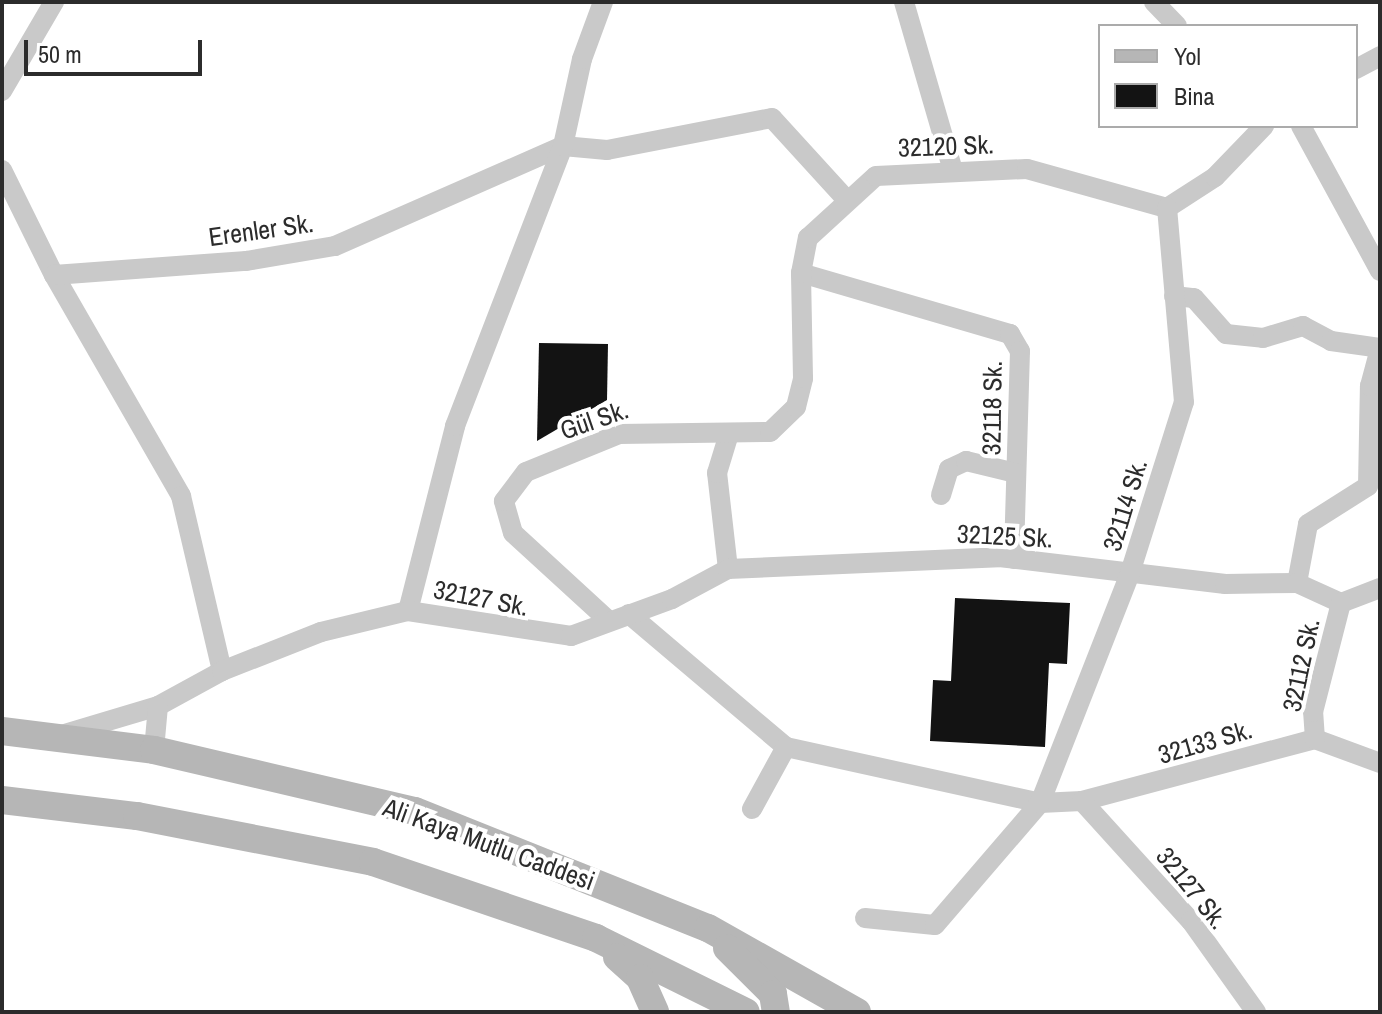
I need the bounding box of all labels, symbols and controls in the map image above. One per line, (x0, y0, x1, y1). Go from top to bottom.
scale bar (28, 24, 206, 74)
legend (1098, 24, 1358, 128)
text: 50 m (38, 38, 82, 70)
text: Yol (1174, 40, 1201, 72)
text: Bina (1174, 80, 1215, 112)
street label: 32120 Sk. (897, 129, 995, 163)
street label: Erenler Sk. (207, 207, 315, 253)
street label: 32118 Sk. (976, 361, 1008, 455)
street label: Gül Sk. (556, 394, 632, 446)
street label: 32114 Sk. (1096, 455, 1154, 555)
street label: 32125 Sk. (956, 518, 1054, 554)
street label: 32127 Sk. (431, 574, 531, 622)
street label: 32112 Sk. (1276, 616, 1326, 714)
street label: 32133 Sk. (1155, 714, 1255, 770)
street label: Ali Kaya Mutlu Caddesi (379, 791, 599, 897)
street label: 32127 Sk. (1150, 841, 1234, 935)

